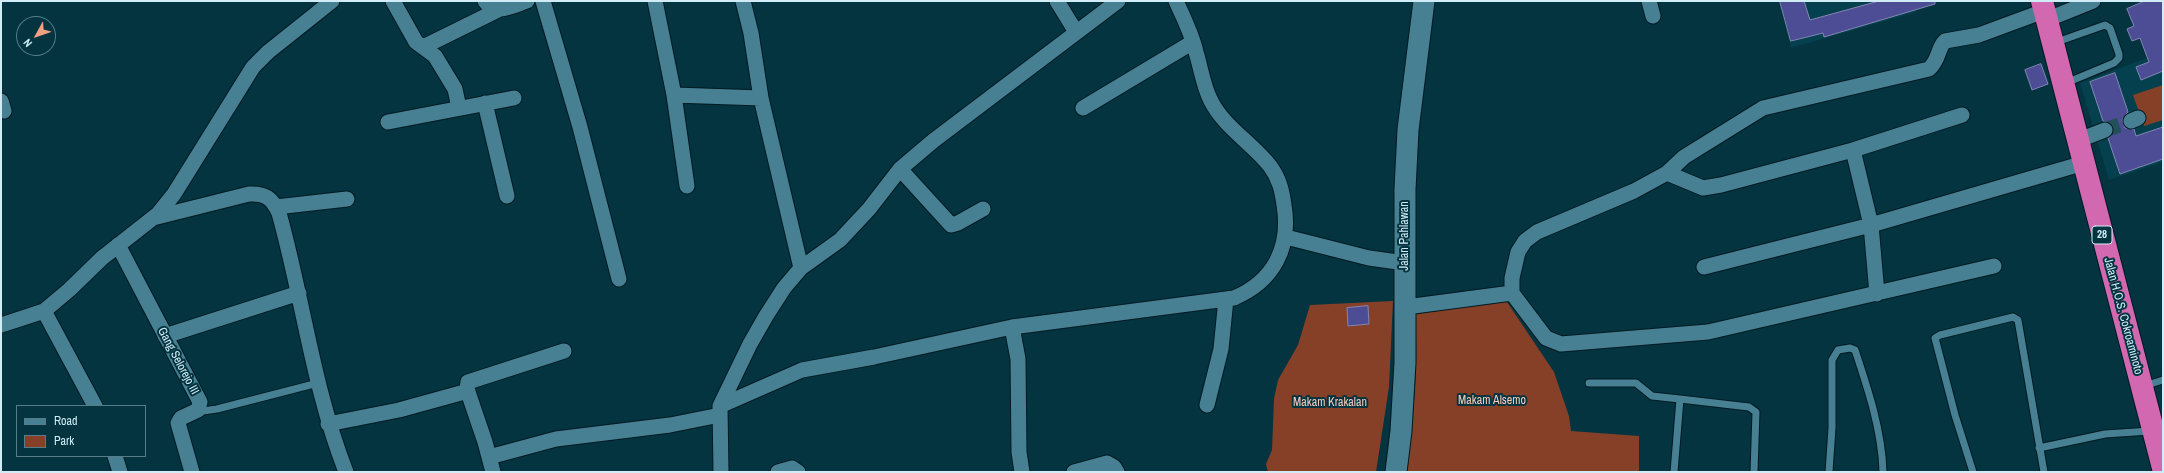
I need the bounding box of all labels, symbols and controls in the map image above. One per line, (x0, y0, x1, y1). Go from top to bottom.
north arrow (16, 16, 56, 56)
text: N (20, 36, 35, 50)
street label: Jalan Pahlawan (1398, 201, 1412, 271)
road number: 28 (2092, 226, 2112, 244)
street label: Jalan H.O.S. Cokroaminoto (2100, 256, 2146, 376)
street label: Gang Selorejo III (154, 325, 202, 397)
park label: Makam Alsemo (1458, 394, 1526, 408)
park label: Makam Krakalan (1293, 396, 1367, 410)
legend (16, 405, 146, 457)
text: Road (54, 413, 78, 429)
text: Park (54, 433, 74, 449)

